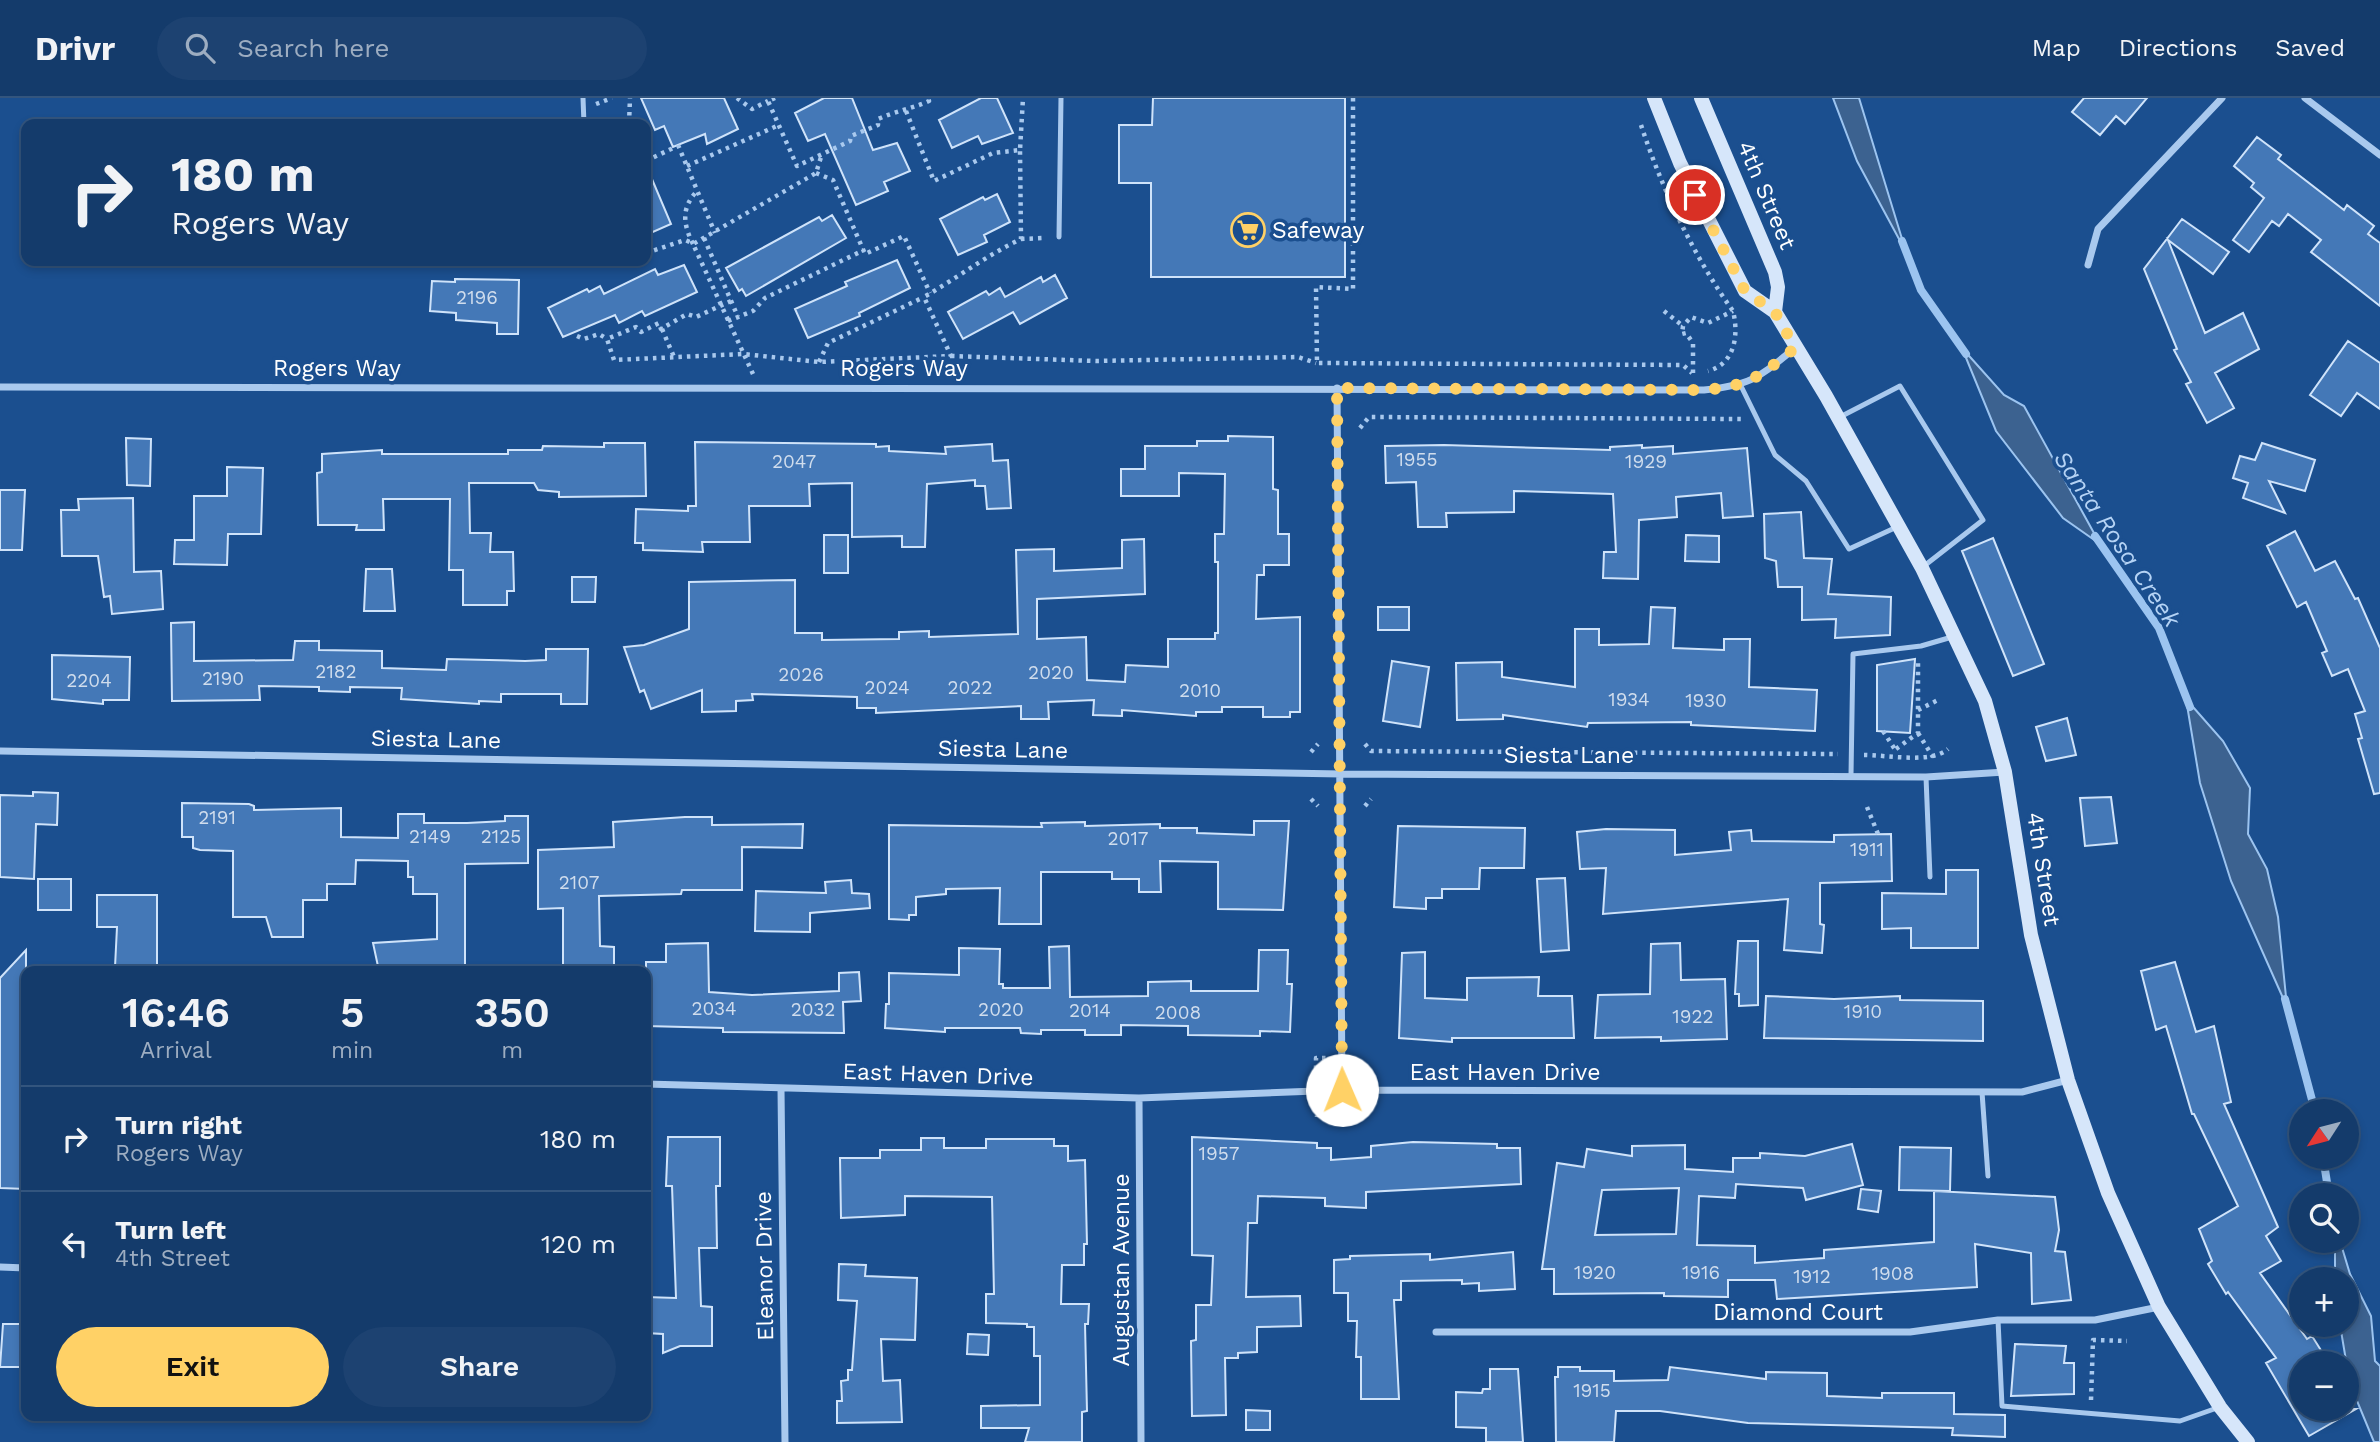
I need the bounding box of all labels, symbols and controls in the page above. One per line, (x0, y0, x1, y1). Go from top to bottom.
search box (157, 17, 647, 80)
text: Drivr (35, 29, 115, 68)
icon: search (181, 29, 219, 67)
text: Search here (237, 33, 390, 63)
text: Map (2032, 34, 2081, 62)
text: Directions (2119, 34, 2237, 62)
text: Saved (2275, 34, 2345, 62)
street label: 4th Street (1732, 137, 1802, 254)
text: 180 m (171, 145, 315, 203)
icon: right (56, 147, 147, 238)
pin (1665, 165, 1725, 225)
icon: arrive (1676, 176, 1714, 214)
text: Rogers Way (171, 204, 349, 242)
supermarket icon: Safeway (1229, 211, 1267, 249)
place label: Safeway (1272, 217, 1364, 244)
house number: 2196 (456, 286, 498, 309)
street label: Rogers Way (273, 355, 401, 382)
street label: Rogers Way (840, 355, 968, 382)
water label: Santa Rosa Creek (2048, 446, 2187, 633)
house number: 1955 (1396, 448, 1438, 471)
house number: 2047 (772, 450, 816, 473)
house number: 1929 (1625, 450, 1667, 473)
house number: 2182 (315, 660, 357, 683)
house number: 2020 (1028, 661, 1074, 684)
house number: 2026 (778, 663, 824, 686)
house number: 2190 (202, 667, 244, 690)
house number: 2204 (66, 669, 112, 692)
house number: 2024 (864, 676, 910, 699)
house number: 2022 (947, 676, 993, 699)
house number: 2010 (1179, 679, 1221, 702)
house number: 1934 (1608, 688, 1650, 711)
house number: 1930 (1685, 689, 1727, 712)
street label: Siesta Lane (371, 725, 501, 754)
street label: Siesta Lane (938, 735, 1068, 764)
street label: Siesta Lane (1504, 742, 1634, 769)
house number: 2191 (198, 806, 236, 829)
street label: 4th Street (2021, 810, 2066, 928)
house number: 2149 (409, 825, 451, 848)
house number: 2125 (481, 825, 521, 848)
house number: 2017 (1108, 827, 1148, 850)
house number: 1911 (1850, 838, 1884, 861)
house number: 2107 (559, 871, 599, 894)
text: 16:46 (122, 988, 230, 1037)
text: 5 (340, 988, 364, 1037)
text: 350 (474, 988, 550, 1037)
house number: 2034 (691, 997, 737, 1020)
house number: 2032 (791, 998, 835, 1021)
house number: 2020 (978, 998, 1024, 1021)
house number: 2014 (1069, 999, 1111, 1022)
house number: 1910 (1844, 1000, 1882, 1023)
house number: 2008 (1155, 1001, 1201, 1024)
house number: 1922 (1672, 1005, 1714, 1028)
text: Arrival (140, 1037, 212, 1064)
text: min (331, 1037, 373, 1064)
text: m (501, 1037, 523, 1064)
position arrow (1305, 1053, 1379, 1127)
street label: East Haven Drive (842, 1058, 1034, 1091)
street label: East Haven Drive (1409, 1059, 1601, 1086)
north arrow (2289, 1099, 2359, 1169)
map controls (2289, 1099, 2359, 1421)
text: Turn right (115, 1110, 242, 1140)
icon: right (56, 1120, 94, 1158)
text: 180 m (540, 1124, 616, 1154)
text: Rogers Way (115, 1140, 243, 1167)
house number: 1957 (1199, 1142, 1239, 1165)
street label: Augustan Avenue (1108, 1174, 1135, 1366)
button: search (2289, 1183, 2359, 1253)
street label: Eleanor Drive (750, 1191, 779, 1341)
text: Turn left (115, 1215, 226, 1245)
icon: left (56, 1225, 94, 1263)
text: 120 m (541, 1229, 616, 1259)
text: 4th Street (115, 1245, 230, 1272)
house number: 1920 (1574, 1261, 1616, 1284)
house number: 1916 (1682, 1261, 1720, 1284)
house number: 1908 (1872, 1262, 1914, 1285)
house number: 1912 (1793, 1265, 1831, 1288)
button: + (2289, 1267, 2359, 1337)
street label: Diamond Court (1713, 1299, 1883, 1326)
button: Exit (56, 1327, 329, 1407)
button: Share (343, 1327, 616, 1407)
button: − (2289, 1351, 2359, 1421)
house number: 1915 (1573, 1379, 1611, 1402)

